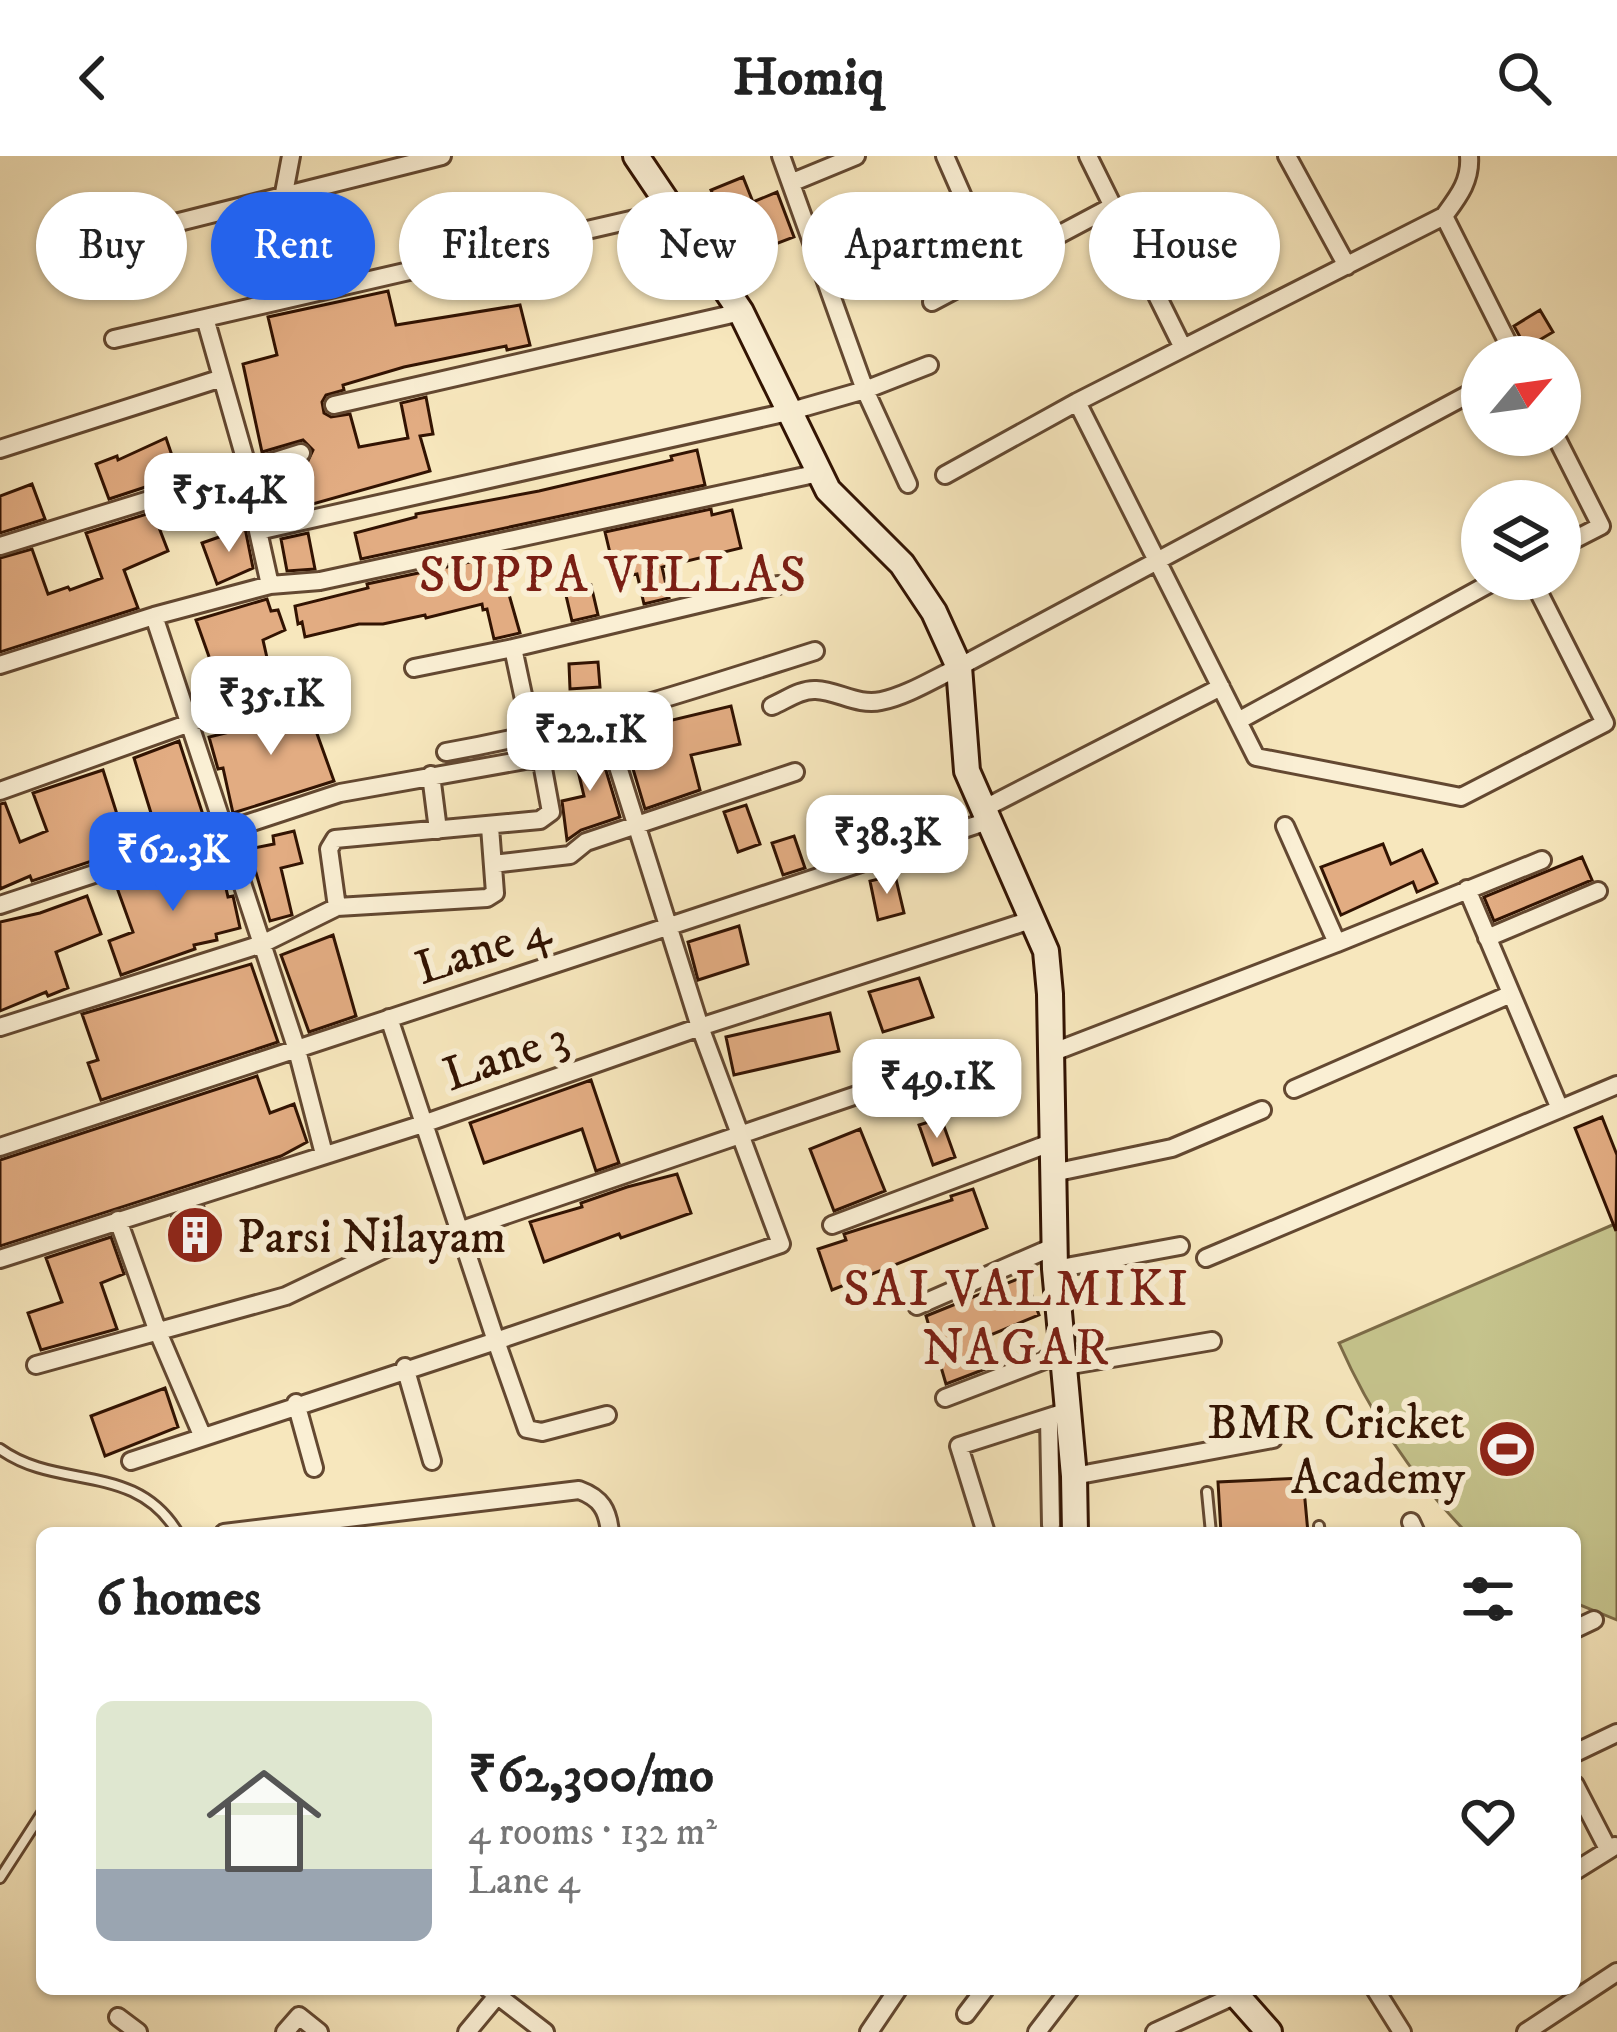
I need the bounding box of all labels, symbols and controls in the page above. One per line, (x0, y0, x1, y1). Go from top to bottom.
icon: back (60, 45, 126, 111)
text: Homiq (733, 45, 884, 112)
icon: search (1491, 45, 1557, 111)
chip: Buy (36, 192, 187, 300)
chip: Rent (211, 192, 375, 300)
chip: Filters (399, 192, 593, 300)
chip: New (617, 192, 778, 300)
chip: Apartment (802, 192, 1065, 300)
chip: House (1089, 192, 1280, 300)
north arrow (1461, 336, 1581, 456)
map controls (1461, 336, 1581, 600)
pin: ₹51.4K (131, 453, 327, 555)
text: ₹51.4K (171, 467, 287, 516)
button: layers (1461, 480, 1581, 600)
district label: SUPPA VILLAS (419, 544, 809, 608)
pin: ₹35.1K (173, 656, 369, 758)
text: ₹35.1K (218, 670, 324, 719)
pin: ₹22.1K (492, 692, 688, 794)
text: ₹22.1K (534, 706, 646, 755)
pin: ₹38.3K (789, 795, 985, 897)
text: ₹38.3K (833, 809, 941, 858)
pin: ₹62.3K (75, 812, 271, 914)
text: ₹62.3K (116, 826, 230, 875)
street label: Lane 4 (408, 900, 559, 1000)
street label: Lane 3 (436, 1008, 576, 1106)
pin: ₹49.1K (839, 1039, 1035, 1141)
text: ₹49.1K (879, 1053, 995, 1102)
building icon: Parsi Nilayam (164, 1204, 226, 1266)
place label: Parsi Nilayam (237, 1208, 506, 1268)
district label: SAI VALMIKI NAGAR (843, 1258, 1191, 1381)
place label: BMR Cricket Academy (1207, 1394, 1465, 1509)
sports icon: BMR Cricket Academy (1476, 1418, 1538, 1480)
icon: filters (1455, 1566, 1521, 1632)
text: 6 homes (96, 1567, 261, 1631)
text: ₹62,300/mo (468, 1744, 714, 1808)
icon: home (192, 1749, 336, 1893)
icon: heart (1455, 1788, 1521, 1854)
text: 4 rooms · 132 m² (468, 1808, 717, 1857)
text: Lane 4 (468, 1857, 580, 1906)

